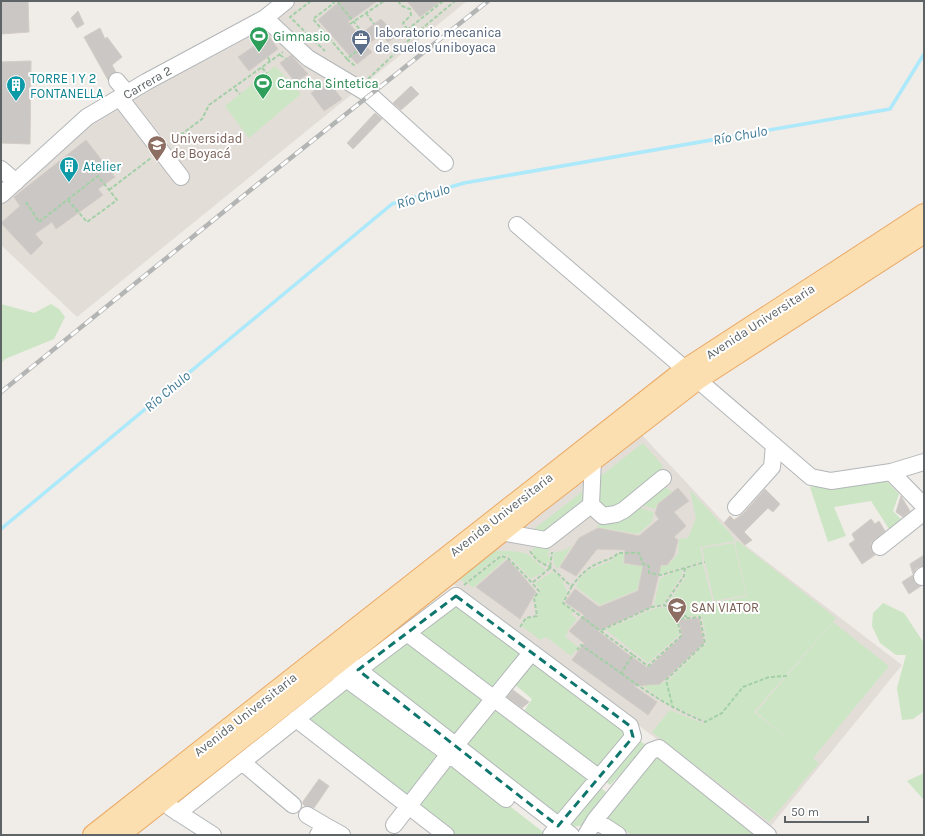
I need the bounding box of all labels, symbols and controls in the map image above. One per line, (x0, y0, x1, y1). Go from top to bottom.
sports icon: Gimnasio (248, 25, 270, 53)
place label: laboratorio mecanica de suelos uniboyaca (375, 25, 502, 55)
office icon: laboratorio mecanica de suelos uniboyaca (350, 28, 372, 56)
place label: Gimnasio (273, 29, 330, 44)
street label: Carrera 2 (120, 63, 174, 102)
place label: TORRE 1 Y 2 FONTANELLA (30, 71, 104, 101)
sports icon: Cancha Sintetica (252, 72, 274, 100)
building icon: TORRE 1 Y 2 FONTANELLA (5, 74, 27, 102)
place label: Cancha Sintetica (277, 76, 379, 91)
water label: Río Chulo (712, 122, 769, 149)
place label: Universidad de Boyacá (171, 131, 242, 161)
school or university icon: Universidad de Boyacá (146, 134, 168, 162)
building icon: Atelier (58, 155, 80, 183)
place label: Atelier (83, 159, 121, 174)
water label: Río Chulo (394, 180, 452, 213)
street label: Avenida Universitaria (703, 281, 817, 362)
water label: Río Chulo (141, 367, 194, 415)
street label: Avenida Universitaria (447, 469, 556, 559)
school or university icon: SAN VIATOR (666, 596, 688, 624)
place label: SAN VIATOR (691, 600, 759, 615)
street label: Avenida Universitaria (191, 669, 300, 759)
scale bar (785, 798, 868, 824)
text: 50 m (791, 805, 819, 819)

